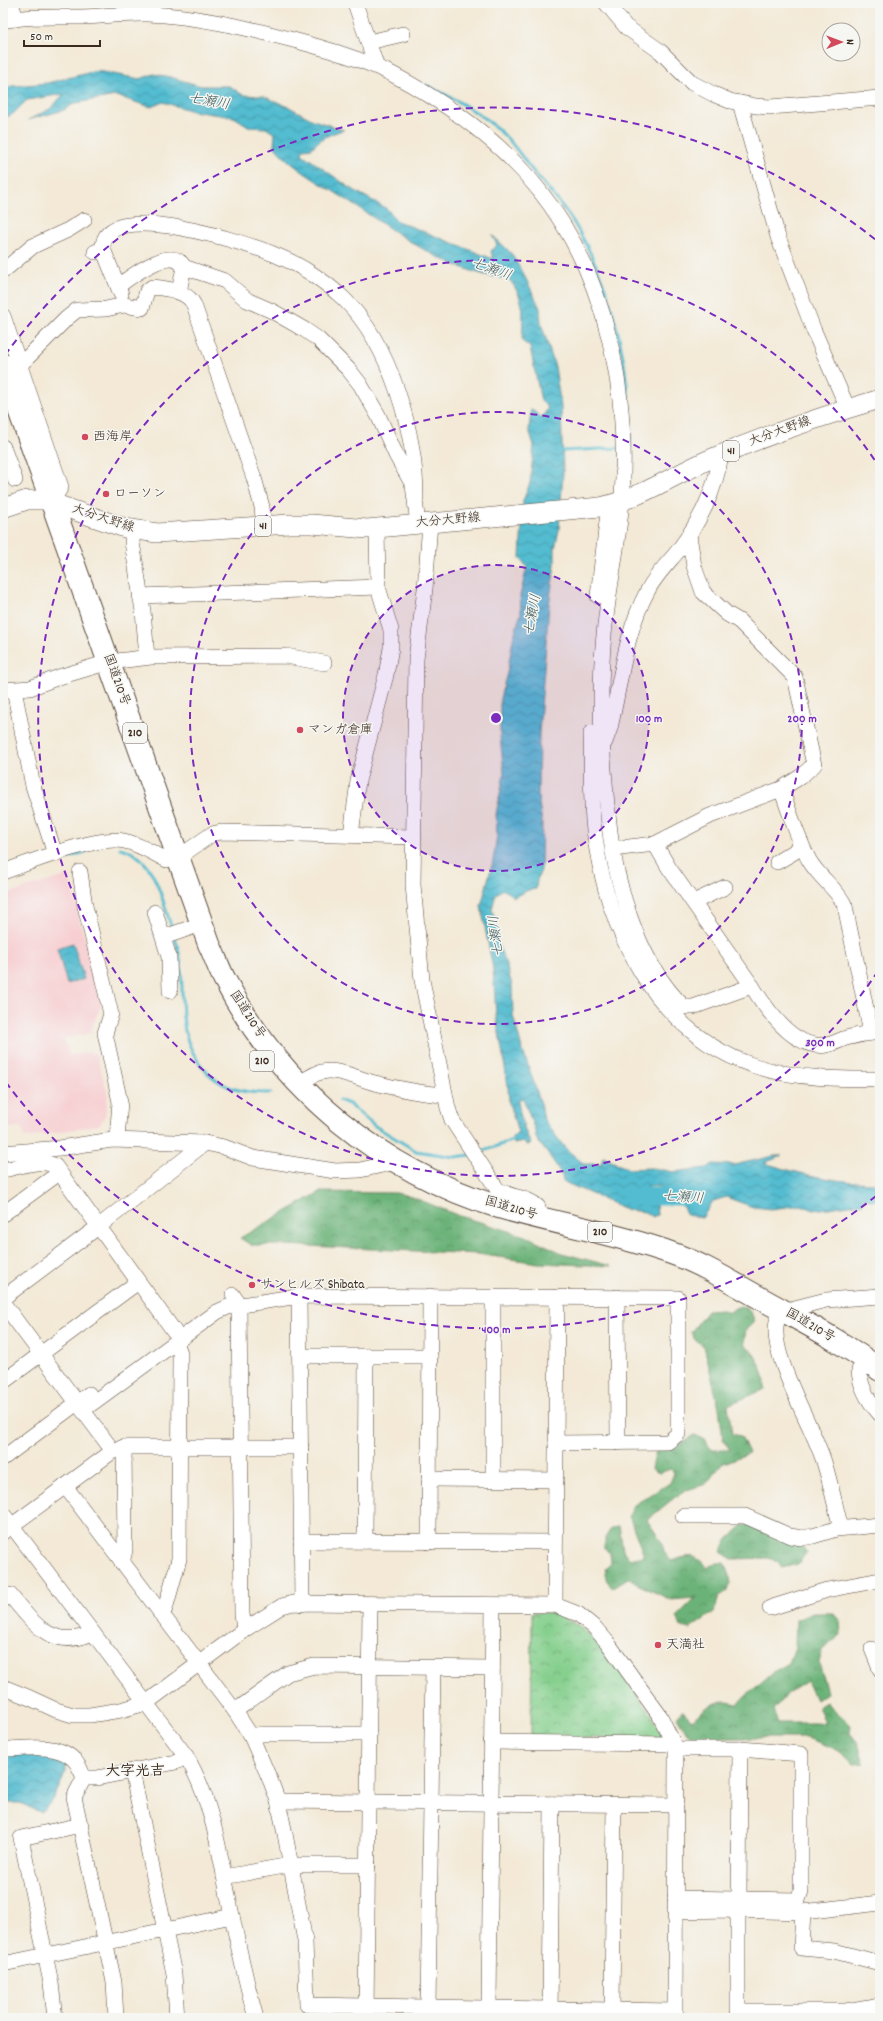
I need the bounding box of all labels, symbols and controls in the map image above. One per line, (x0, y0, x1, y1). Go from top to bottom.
scale bar (24, 22, 100, 48)
north arrow (821, 22, 861, 62)
text: 50 m (30, 29, 53, 46)
text: N (841, 39, 857, 45)
water label: 七瀬川 (187, 89, 231, 115)
water label: 七瀬川 (468, 253, 514, 287)
street label: 大分大野線 (746, 412, 815, 452)
place label: 西海岸 (93, 428, 132, 447)
marker: 西海岸 (80, 432, 90, 442)
road number: 41 (723, 441, 739, 461)
place label: ローソン (114, 485, 166, 504)
marker: ローソン (101, 489, 111, 499)
street label: 大分大野線 (69, 500, 138, 538)
street label: 大分大野線 (415, 509, 482, 533)
road number: 41 (255, 516, 271, 536)
water label: 七瀬川 (519, 592, 547, 638)
street label: 国道210号 (98, 651, 134, 709)
centre of rings (489, 711, 503, 725)
text: 100 m (636, 711, 662, 728)
text: 200 m (787, 711, 817, 728)
place label: マンガ倉庫 (308, 721, 373, 740)
road number: 210 (123, 723, 147, 743)
marker: マンガ倉庫 (295, 725, 305, 735)
water label: 七瀬川 (485, 914, 509, 958)
street label: 国道210号 (224, 987, 270, 1043)
text: 300 m (805, 1035, 835, 1052)
road number: 210 (250, 1051, 274, 1071)
water label: 七瀬川 (661, 1187, 705, 1209)
street label: 国道210号 (482, 1192, 540, 1226)
road number: 210 (588, 1222, 612, 1242)
place label: サンヒルズ Shibata (260, 1276, 365, 1295)
marker: サンヒルズ Shibata (247, 1280, 257, 1290)
street label: 国道210号 (782, 1304, 838, 1348)
text: 400 m (481, 1322, 511, 1339)
place label: 天満社 (666, 1636, 705, 1655)
marker: 天満社 (653, 1640, 663, 1650)
district label: 大字光吉 (105, 1761, 165, 1783)

